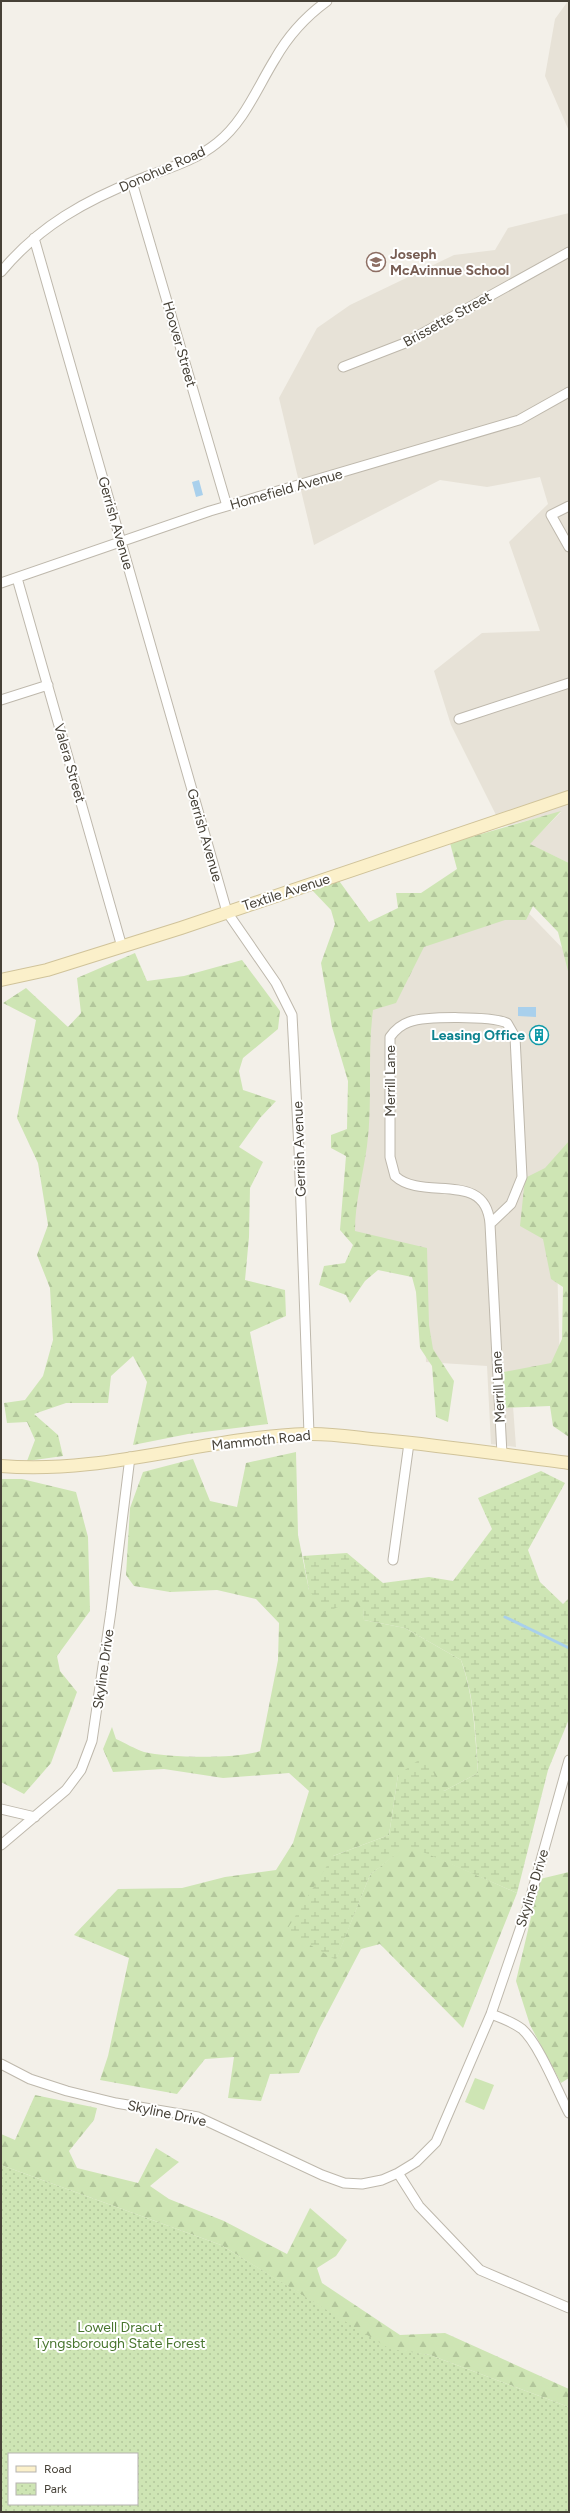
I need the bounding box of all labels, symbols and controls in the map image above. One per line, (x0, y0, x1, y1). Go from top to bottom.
street label: Donohue Road (116, 143, 208, 196)
place label: Joseph McAvinnue School (390, 246, 509, 279)
school or university icon: Joseph McAvinnue School (365, 251, 387, 273)
street label: Brissette Street (400, 288, 494, 351)
street label: Hoover Street (159, 299, 200, 389)
street label: Homefield Avenue (228, 465, 345, 514)
street label: Gerrish Avenue (94, 475, 137, 572)
street label: Valera Street (50, 722, 89, 805)
street label: Gerrish Avenue (183, 787, 226, 884)
street label: Textile Avenue (240, 870, 332, 915)
building icon: Leasing Office (528, 1024, 550, 1046)
place label: Leasing Office (431, 1027, 525, 1044)
street label: Merrill Lane (382, 1045, 399, 1117)
street label: Gerrish Avenue (289, 1100, 310, 1197)
street label: Merrill Lane (488, 1350, 509, 1423)
street label: Mammoth Road (211, 1427, 312, 1454)
street label: Skyline Drive (89, 1628, 118, 1710)
street label: Skyline Drive (513, 1847, 552, 1929)
street label: Skyline Drive (126, 2097, 208, 2130)
park label: Lowell Dracut Tyngsborough State Forest (34, 2319, 206, 2352)
legend (8, 2453, 138, 2505)
text: Road (44, 2462, 72, 2476)
text: Park (44, 2482, 67, 2496)

